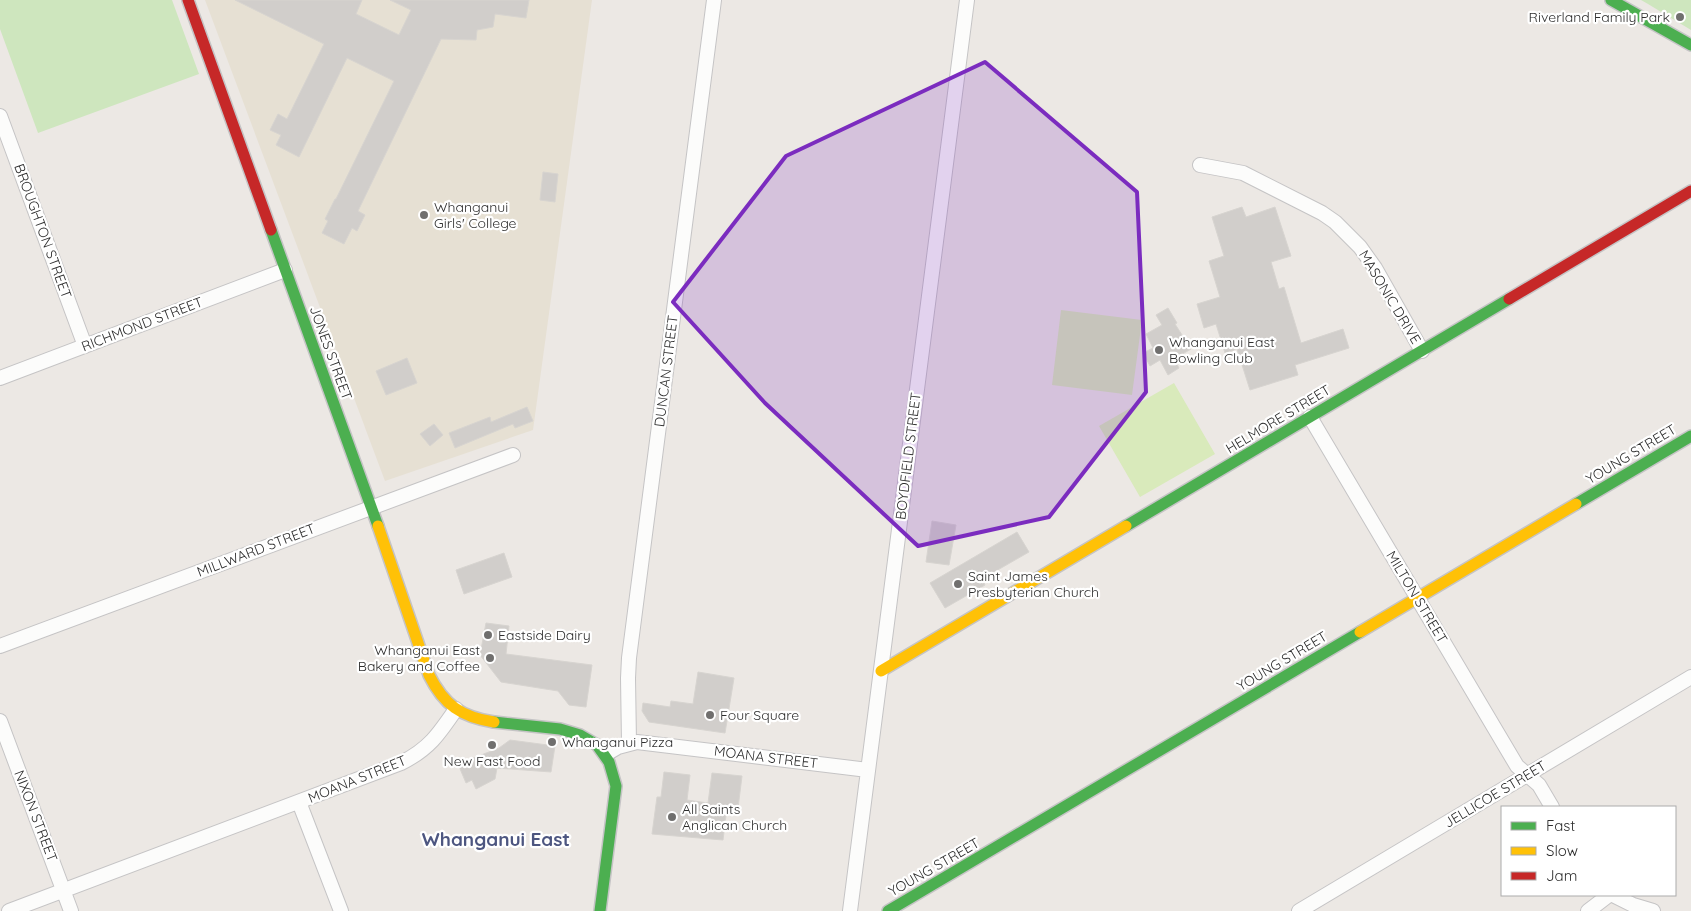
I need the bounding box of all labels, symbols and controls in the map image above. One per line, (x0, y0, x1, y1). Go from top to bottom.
place label: Riverland Family Park (1529, 8, 1670, 26)
marker: Riverland Family Park (1674, 11, 1686, 23)
street label: BROUGHTON STREET (10, 161, 76, 301)
place label: Whanganui Girls' College (434, 198, 517, 232)
marker: Whanganui Girls' College (418, 209, 430, 221)
street label: MASONIC DRIVE (1355, 247, 1425, 347)
street label: RICHMOND STREET (79, 293, 205, 355)
street label: JONES STREET (306, 304, 356, 402)
street label: DUNCAN STREET (650, 314, 682, 428)
place label: Whanganui East Bowling Club (1169, 333, 1275, 367)
marker: Whanganui East Bowling Club (1153, 344, 1165, 356)
street label: HELMORE STREET (1222, 381, 1334, 457)
street label: BOYDFIELD STREET (891, 391, 925, 521)
street label: YOUNG STREET (1583, 420, 1679, 488)
street label: MILLWARD STREET (194, 519, 318, 581)
street label: MILTON STREET (1382, 547, 1452, 647)
place label: Saint James Presbyterian Church (968, 567, 1099, 601)
marker: Saint James Presbyterian Church (952, 578, 964, 590)
place label: Eastside Dairy (498, 626, 591, 644)
street label: YOUNG STREET (1234, 627, 1330, 695)
marker: Eastside Dairy (482, 629, 494, 641)
place label: Whanganui East Bakery and Coffee (358, 641, 480, 675)
marker: Whanganui East Bakery and Coffee (484, 652, 496, 664)
place label: Four Square (720, 706, 799, 724)
marker: Four Square (704, 709, 716, 721)
place label: Whanganui Pizza (562, 733, 673, 751)
marker: Whanganui Pizza (546, 736, 558, 748)
marker: New Fast Food (486, 739, 498, 751)
street label: MOANA STREET (713, 742, 819, 772)
street label: MOANA STREET (305, 751, 409, 807)
place label: New Fast Food (444, 752, 540, 770)
street label: JELLICOE STREET (1441, 756, 1549, 832)
street label: NIXON STREET (10, 768, 62, 864)
place label: All Saints Anglican Church (682, 800, 787, 834)
legend (1501, 806, 1676, 896)
marker: All Saints Anglican Church (666, 811, 678, 823)
text: Fast (1546, 816, 1575, 835)
district label: Whanganui East (422, 827, 570, 851)
street label: YOUNG STREET (885, 834, 983, 900)
text: Slow (1546, 841, 1578, 860)
text: Jam (1546, 866, 1577, 885)

